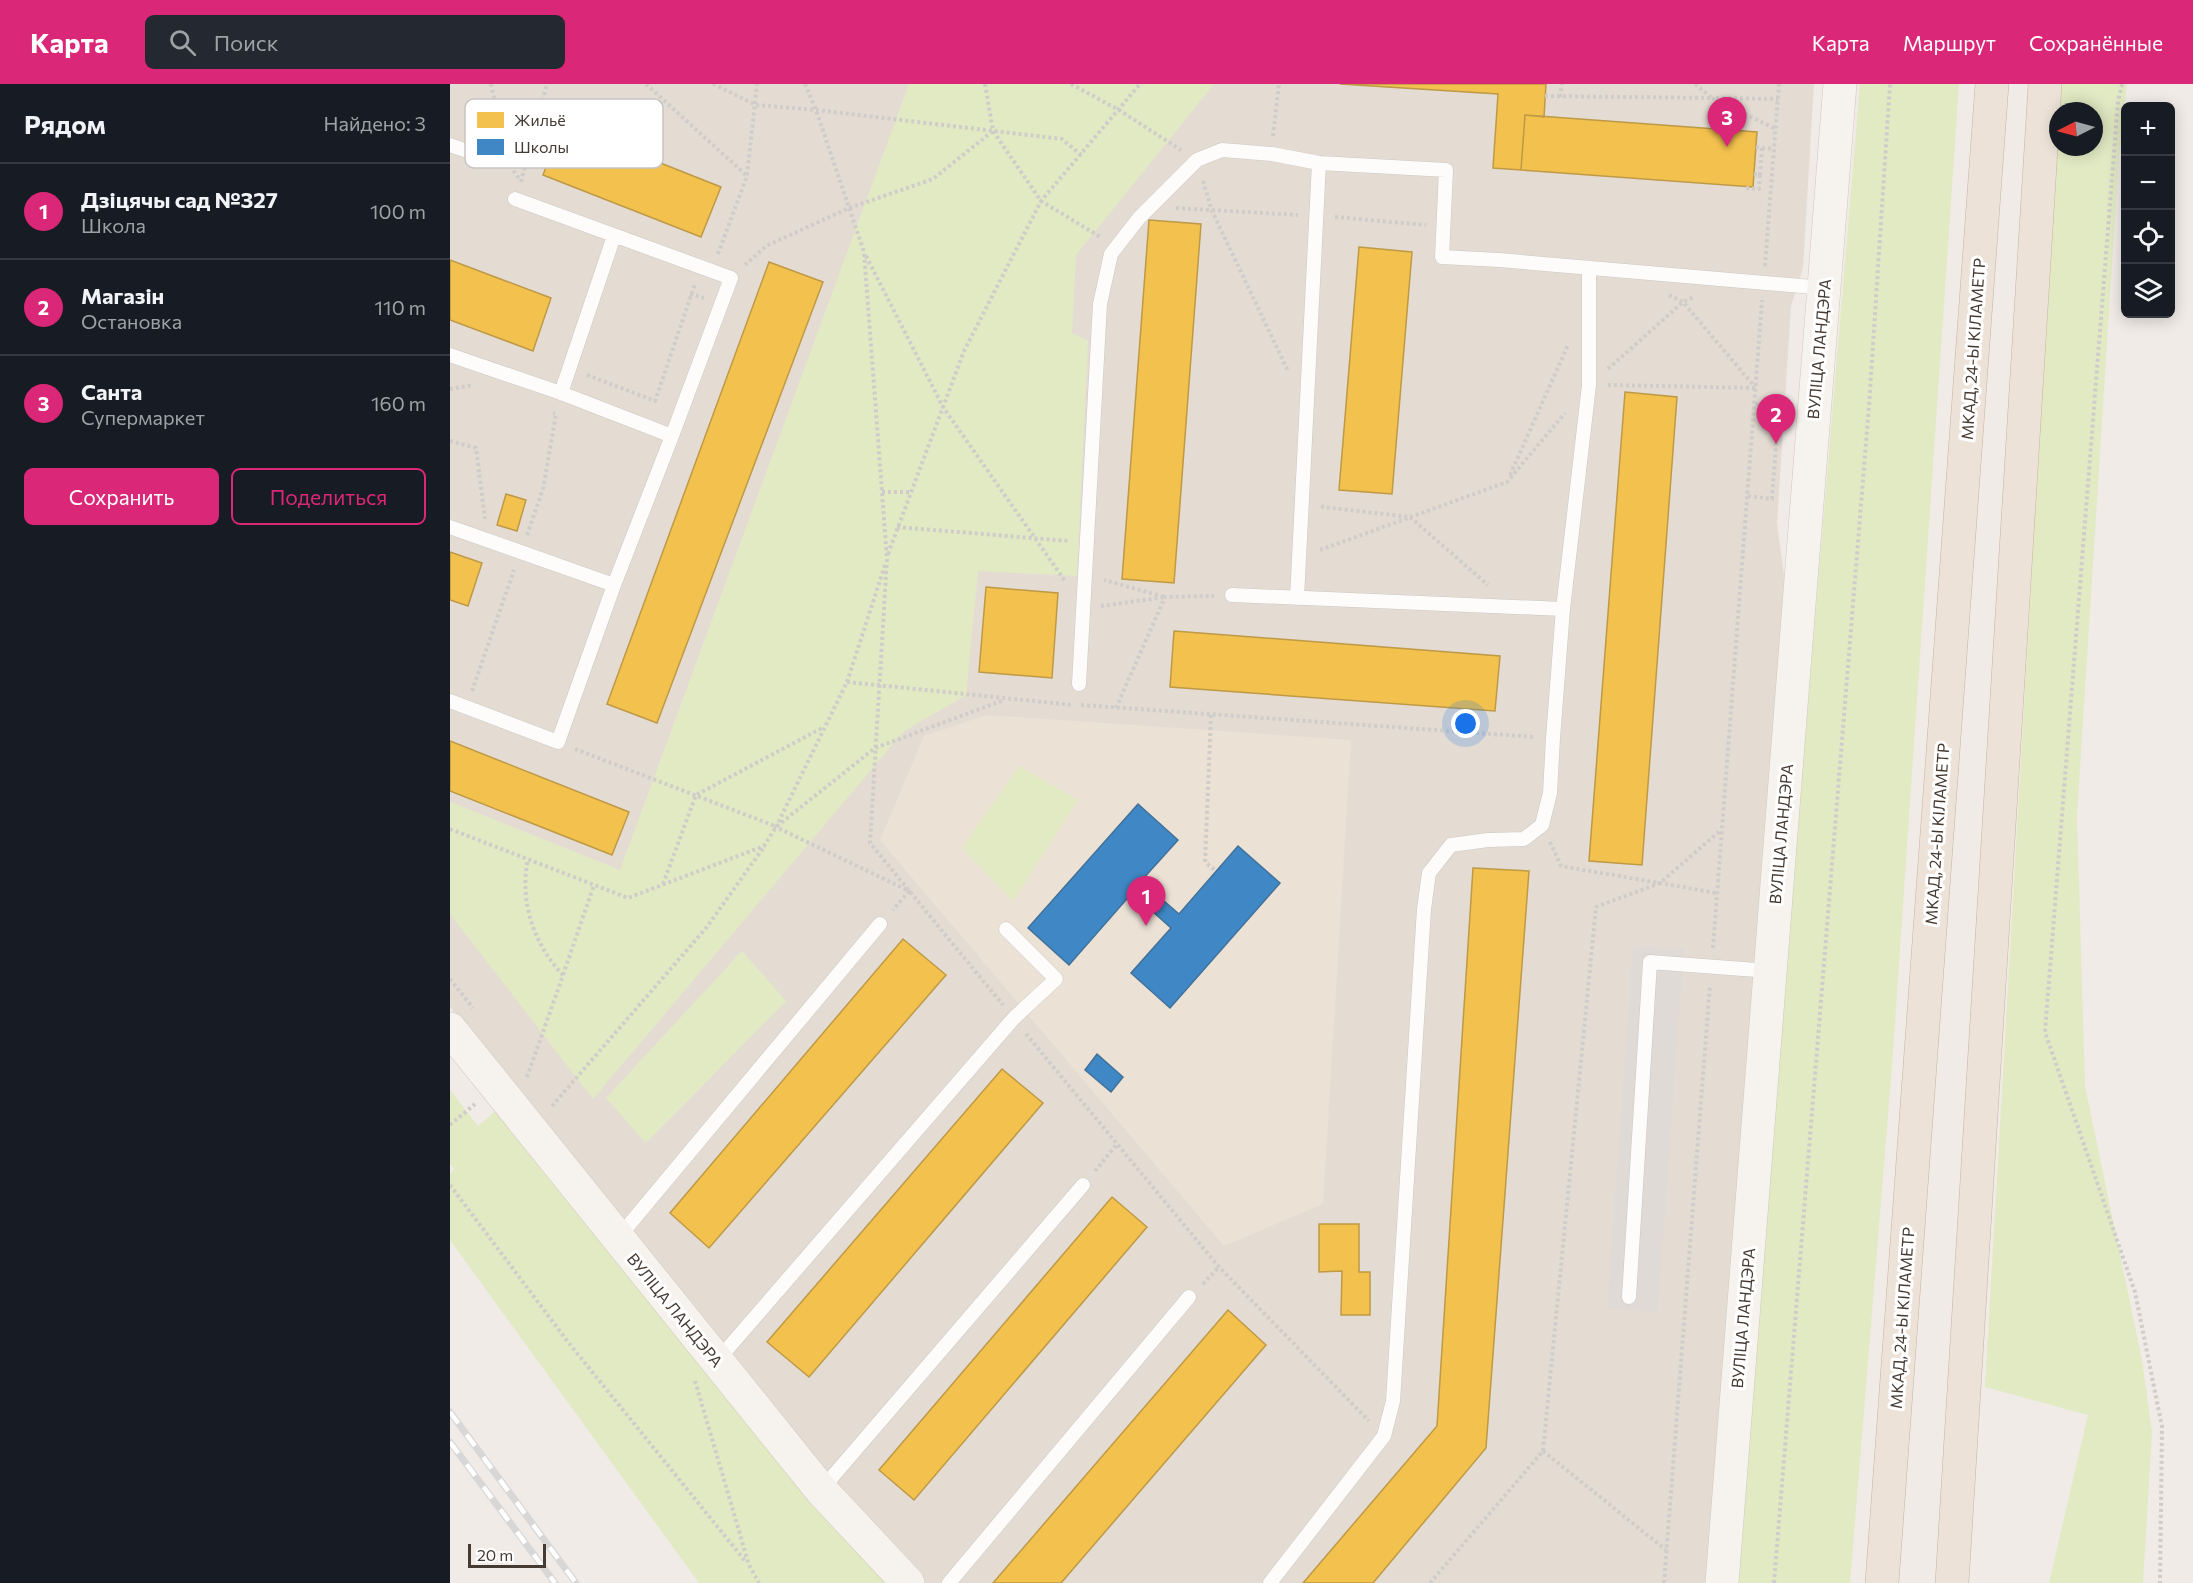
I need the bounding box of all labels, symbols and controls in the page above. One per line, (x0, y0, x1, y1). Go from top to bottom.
search box (145, 15, 565, 69)
text: Карта (30, 25, 109, 59)
icon: search (166, 26, 199, 59)
text: Поиск (214, 29, 278, 56)
text: Карта (1812, 30, 1870, 55)
text: Маршрут (1903, 30, 1996, 55)
text: Сохранённые (2029, 30, 2163, 55)
pin: 3 (1708, 98, 1746, 147)
legend (465, 99, 663, 168)
north arrow (2049, 102, 2103, 156)
map controls (2121, 102, 2175, 318)
button: + (2121, 102, 2175, 156)
text: Рядом (24, 108, 106, 139)
text: Жильё (514, 110, 566, 129)
text: Найдено: 3 (324, 111, 426, 135)
text: Школы (514, 137, 569, 156)
button: − (2121, 156, 2175, 210)
text: Дзіцячы сад №327 (81, 186, 278, 213)
text: 1 (39, 199, 48, 223)
text: 100 m (370, 199, 426, 223)
button: locate (2121, 210, 2175, 264)
text: Школа (81, 213, 146, 237)
street label: МКАД, 24-Ы КІЛАМЕТР (1957, 258, 1988, 440)
button: layers (2121, 264, 2175, 318)
street label: ВУЛІЦА ЛАНДЭРА (1803, 278, 1834, 420)
text: Магазін (81, 282, 164, 309)
text: 2 (38, 295, 49, 319)
text: 110 m (375, 295, 426, 319)
text: Остановка (81, 309, 182, 333)
text: Санта (81, 378, 142, 405)
text: 3 (38, 391, 49, 415)
text: 160 m (371, 391, 426, 415)
pin: 2 (1756, 394, 1796, 444)
text: Супермаркет (81, 405, 205, 429)
button: Сохранить (24, 468, 219, 525)
button: Поделиться (231, 468, 426, 525)
your location (1451, 709, 1480, 738)
street label: МКАД, 24-Ы КІЛАМЕТР (1921, 743, 1952, 925)
street label: ВУЛІЦА ЛАНДЭРА (1765, 763, 1796, 905)
pin: 1 (1126, 876, 1166, 926)
street label: МКАД, 24-Ы КІЛАМЕТР (1886, 1227, 1917, 1409)
street label: ВУЛІЦА ЛАНДЭРА (1727, 1247, 1758, 1389)
street label: ВУЛІЦА ЛАНДЭРА (624, 1249, 727, 1370)
scale bar (468, 1541, 546, 1568)
text: 20 m (477, 1545, 513, 1564)

